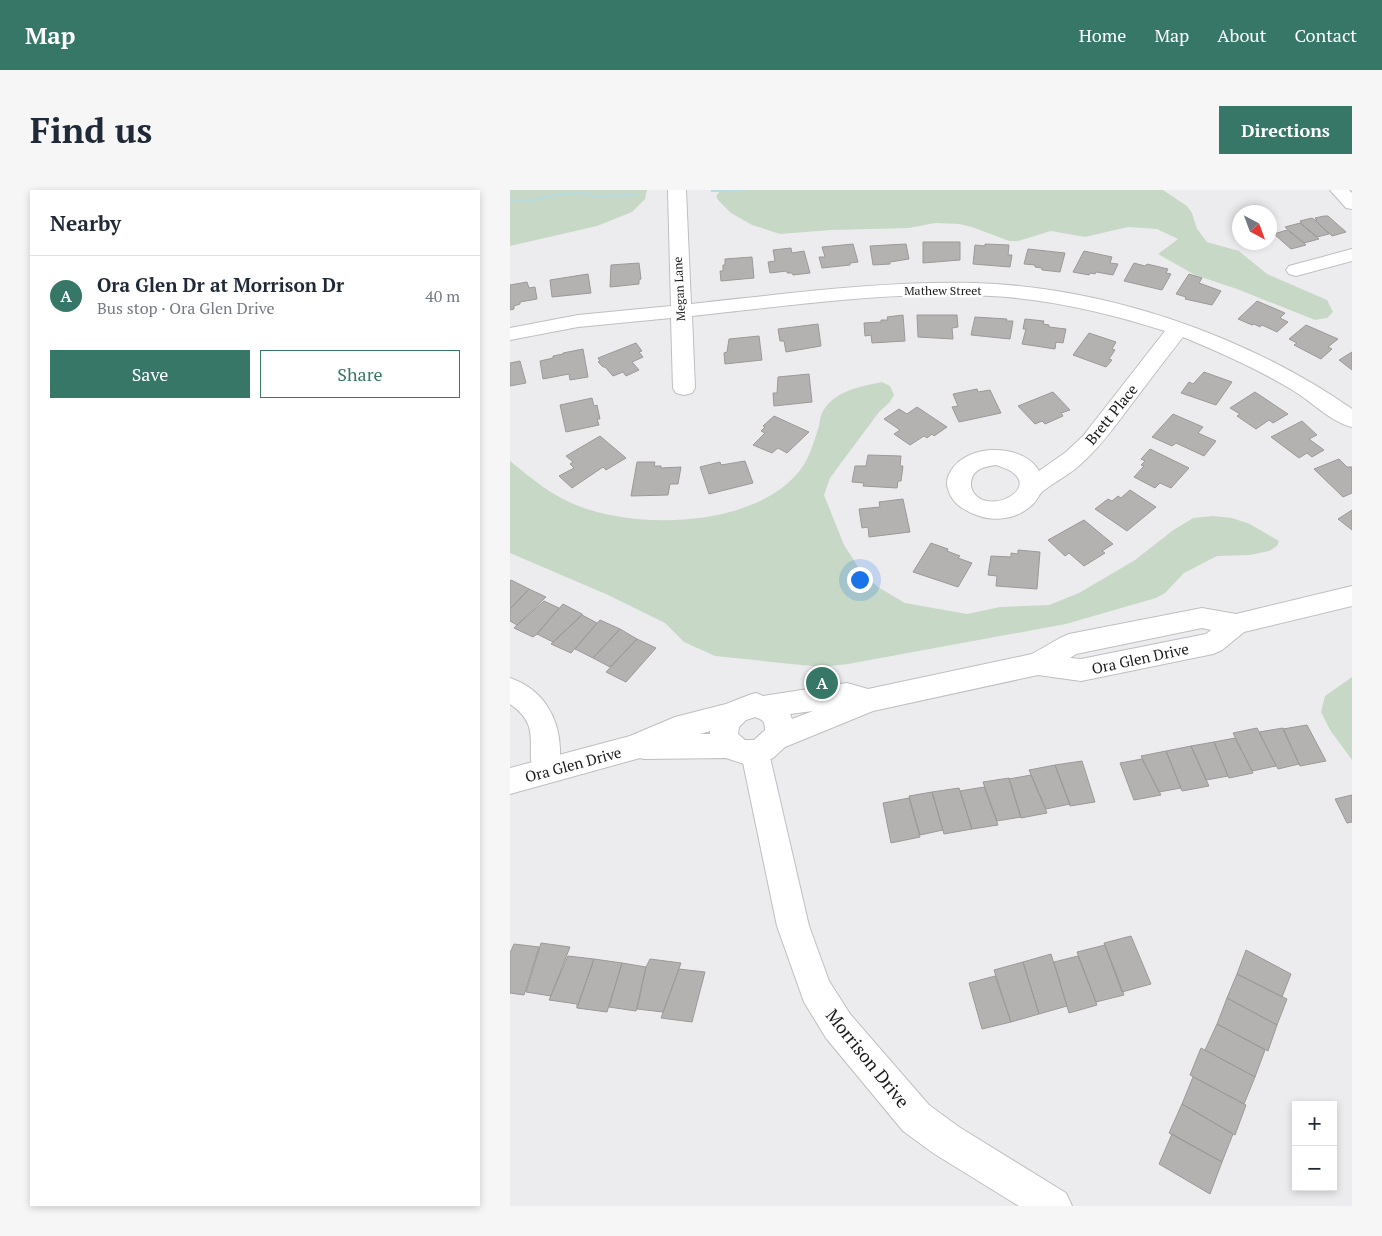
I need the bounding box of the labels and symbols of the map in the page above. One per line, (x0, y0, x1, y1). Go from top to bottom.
north arrow (1232, 205, 1277, 250)
street label: Megan Lane (670, 256, 688, 322)
street label: Mathew Street (904, 283, 982, 298)
street label: Brett Place (1080, 379, 1142, 449)
your location (847, 567, 873, 593)
street label: Ora Glen Drive (1090, 638, 1190, 678)
pin: A (806, 664, 838, 702)
street label: Ora Glen Drive (523, 742, 623, 786)
street label: Morrison Drive (821, 1004, 915, 1112)

